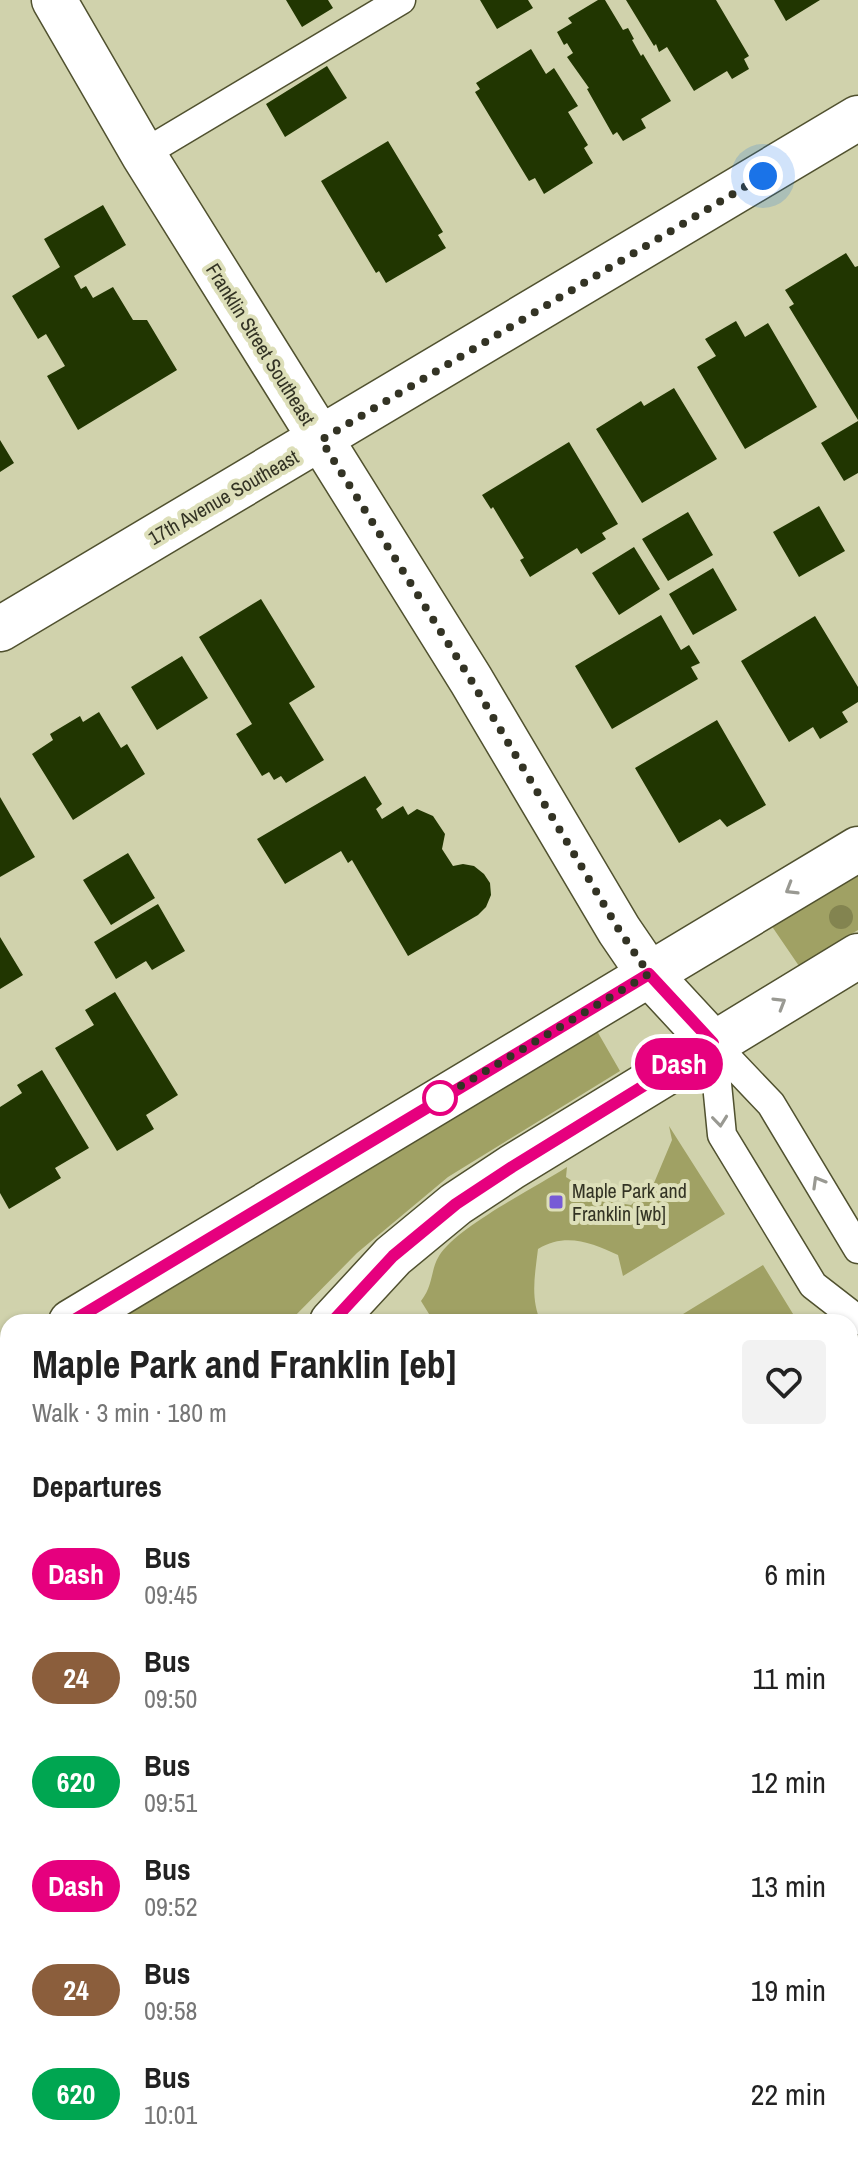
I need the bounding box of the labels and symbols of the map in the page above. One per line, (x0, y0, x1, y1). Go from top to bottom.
your location (743, 156, 783, 196)
street label: Franklin Street Southeast (200, 258, 322, 430)
street label: 17th Avenue Southeast (143, 443, 303, 551)
one-way arrow (785, 879, 800, 895)
one-way arrow (771, 997, 786, 1013)
line badge: Dash (623, 1038, 735, 1090)
unlabelled marker (423, 1081, 457, 1115)
one-way arrow (712, 1115, 729, 1128)
one-way arrow (812, 1176, 828, 1191)
place label: Maple Park and Franklin [wb] (572, 1177, 687, 1227)
marker: Maple Park and Franklin [wb] (547, 1193, 565, 1211)

